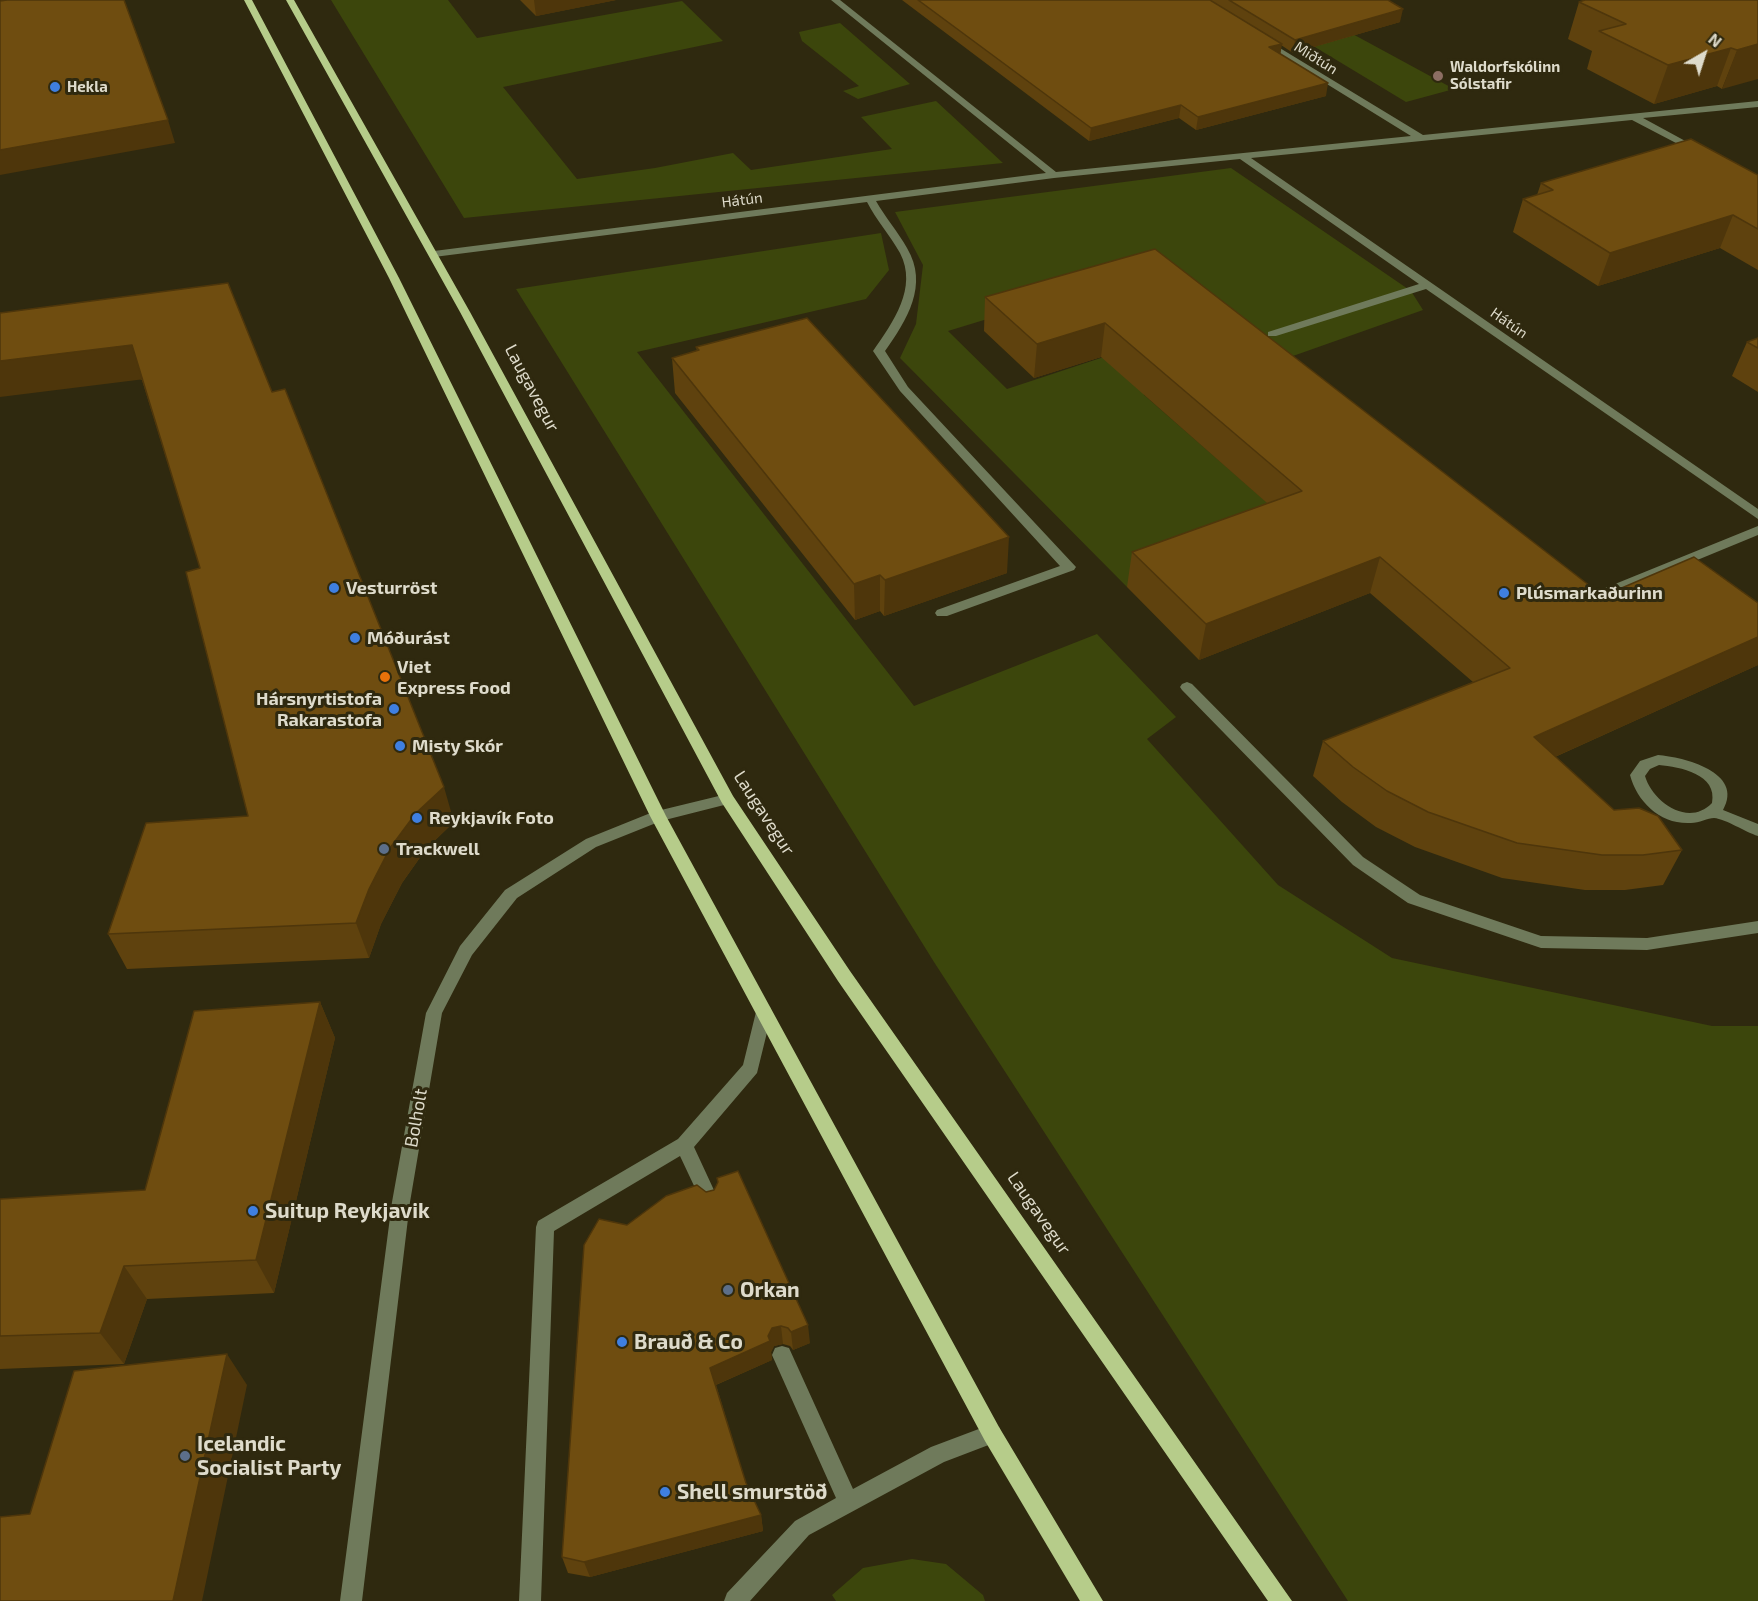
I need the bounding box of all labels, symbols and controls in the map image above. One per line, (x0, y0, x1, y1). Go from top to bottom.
north arrow (1674, 24, 1734, 84)
text: N (1705, 29, 1726, 51)
street label: Miðtún (1291, 38, 1341, 78)
place label: Waldorfskólinn Sólstafir (1450, 58, 1560, 93)
marker: Waldorfskólinn Sólstafir (1431, 69, 1445, 83)
place label: Hekla (67, 78, 108, 96)
marker: Hekla (48, 80, 62, 94)
street label: Hátún (720, 189, 764, 211)
street label: Hátún (1487, 304, 1531, 342)
street label: Laugavegur (500, 341, 564, 435)
place label: Vesturröst (346, 577, 437, 599)
marker: Vesturröst (327, 581, 341, 595)
place label: Plúsmarkaðurinn (1516, 582, 1663, 604)
marker: Plúsmarkaðurinn (1497, 586, 1511, 600)
place label: Móðurást (367, 627, 450, 649)
marker: Móðurást (348, 631, 362, 645)
place label: Viet Express Food (397, 656, 511, 698)
marker: Viet Express Food (378, 670, 392, 684)
place label: Hársnyrtistofa Rakarastofa (256, 688, 382, 730)
marker: Hársnyrtistofa Rakarastofa (387, 702, 401, 716)
place label: Misty Skór (412, 735, 503, 757)
marker: Misty Skór (393, 739, 407, 753)
street label: Laugavegur (729, 767, 799, 859)
place label: Reykjavík Foto (429, 807, 554, 829)
marker: Reykjavík Foto (410, 811, 424, 825)
place label: Trackwell (396, 838, 480, 860)
marker: Trackwell (377, 842, 391, 856)
street label: Bolholt (400, 1087, 432, 1149)
street label: Laugavegur (1003, 1168, 1075, 1258)
place label: Suitup Reykjavik (265, 1198, 430, 1224)
marker: Suitup Reykjavik (246, 1204, 260, 1218)
place label: Orkan (740, 1277, 800, 1303)
marker: Orkan (721, 1283, 735, 1297)
place label: Brauð & Co (634, 1329, 743, 1355)
marker: Brauð & Co (615, 1335, 629, 1349)
place label: Icelandic Socialist Party (197, 1431, 341, 1481)
marker: Icelandic Socialist Party (178, 1449, 192, 1463)
place label: Shell smurstöð (677, 1479, 827, 1505)
marker: Shell smurstöð (658, 1485, 672, 1499)

